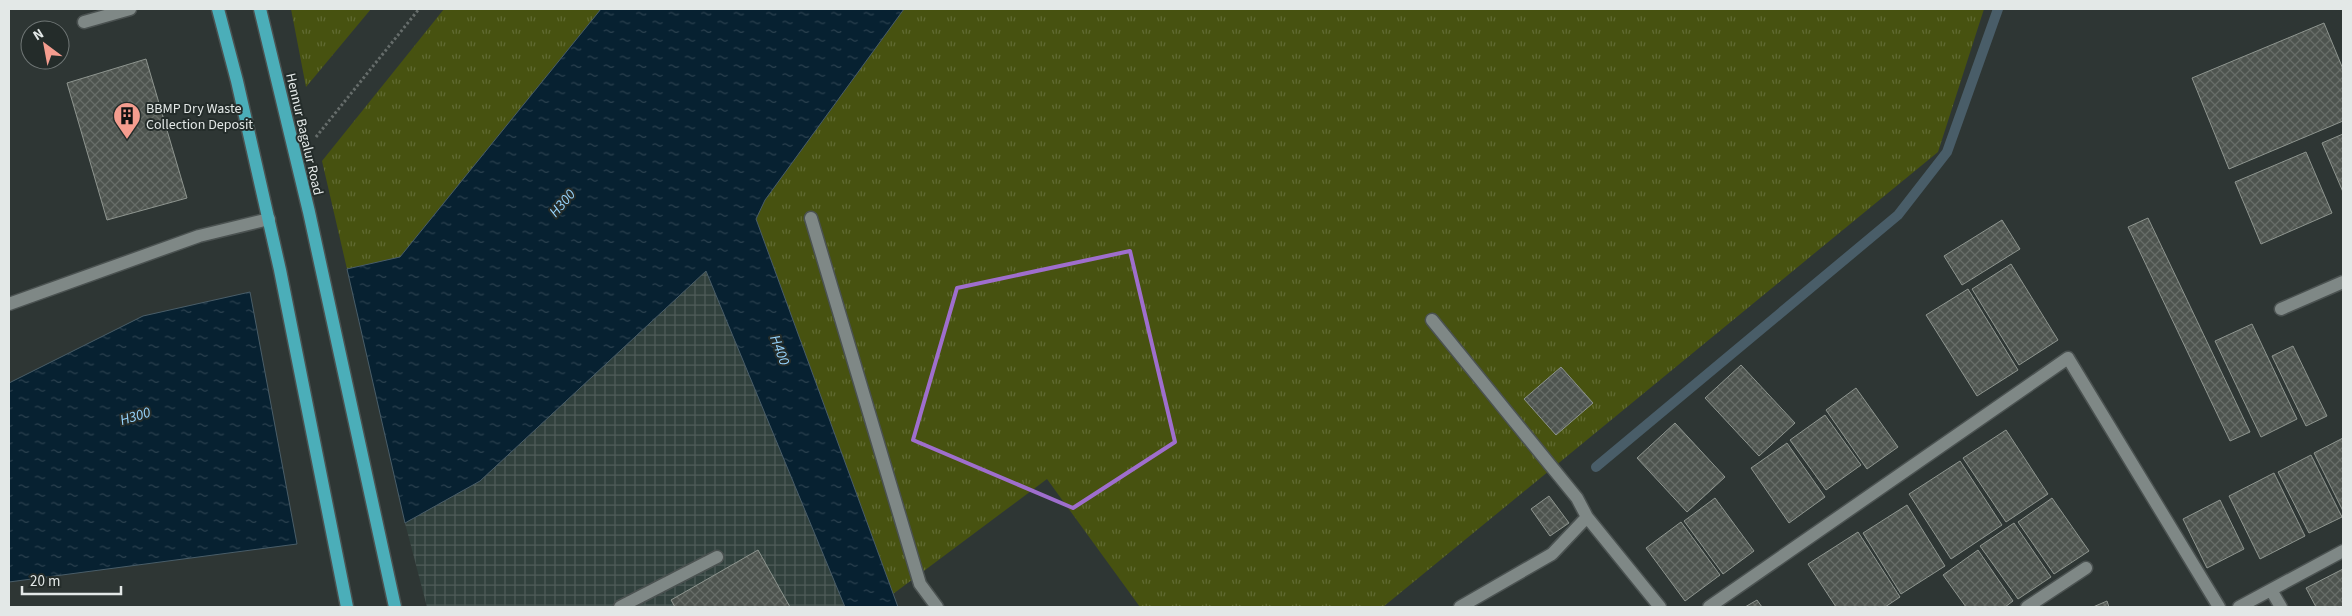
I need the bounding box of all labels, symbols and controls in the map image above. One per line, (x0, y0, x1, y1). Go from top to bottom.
north arrow (20, 20, 70, 70)
text: N (29, 24, 48, 46)
street label: Hennur Bagalur Road (280, 71, 328, 197)
place label: BBMP Dry Waste Collection Deposit (146, 99, 253, 135)
building icon: BBMP Dry Waste Collection Deposit (112, 101, 142, 140)
water label: H300 (544, 185, 580, 222)
water label: H400 (764, 332, 795, 368)
water label: H300 (117, 402, 153, 431)
scale bar (22, 564, 121, 596)
text: 20 m (30, 571, 60, 592)

